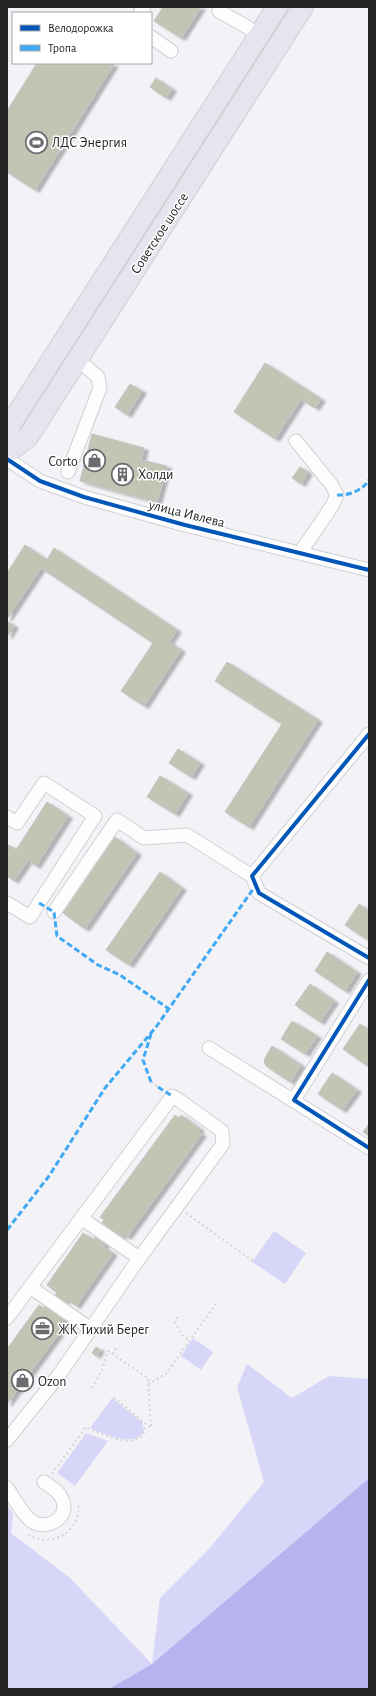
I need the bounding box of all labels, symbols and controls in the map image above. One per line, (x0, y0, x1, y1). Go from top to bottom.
legend (12, 12, 152, 64)
text: Велодорожка (48, 22, 114, 34)
text: Тропа (48, 42, 77, 54)
sports icon: ЛДС Энергия (23, 129, 49, 155)
place label: ЛДС Энергия (52, 136, 127, 150)
street label: Советское шоссе (128, 190, 191, 277)
shop icon: Corto (81, 448, 107, 474)
place label: Corto (49, 455, 78, 469)
building icon: Холди (110, 461, 136, 487)
place label: Холди (138, 468, 174, 482)
street label: улица Ивлева (146, 498, 227, 530)
office icon: ЖК Тихий Берег (29, 1316, 55, 1342)
place label: ЖК Тихий Берег (58, 1323, 149, 1337)
shop icon: Ozon (10, 1368, 36, 1394)
place label: Ozon (38, 1375, 66, 1389)

